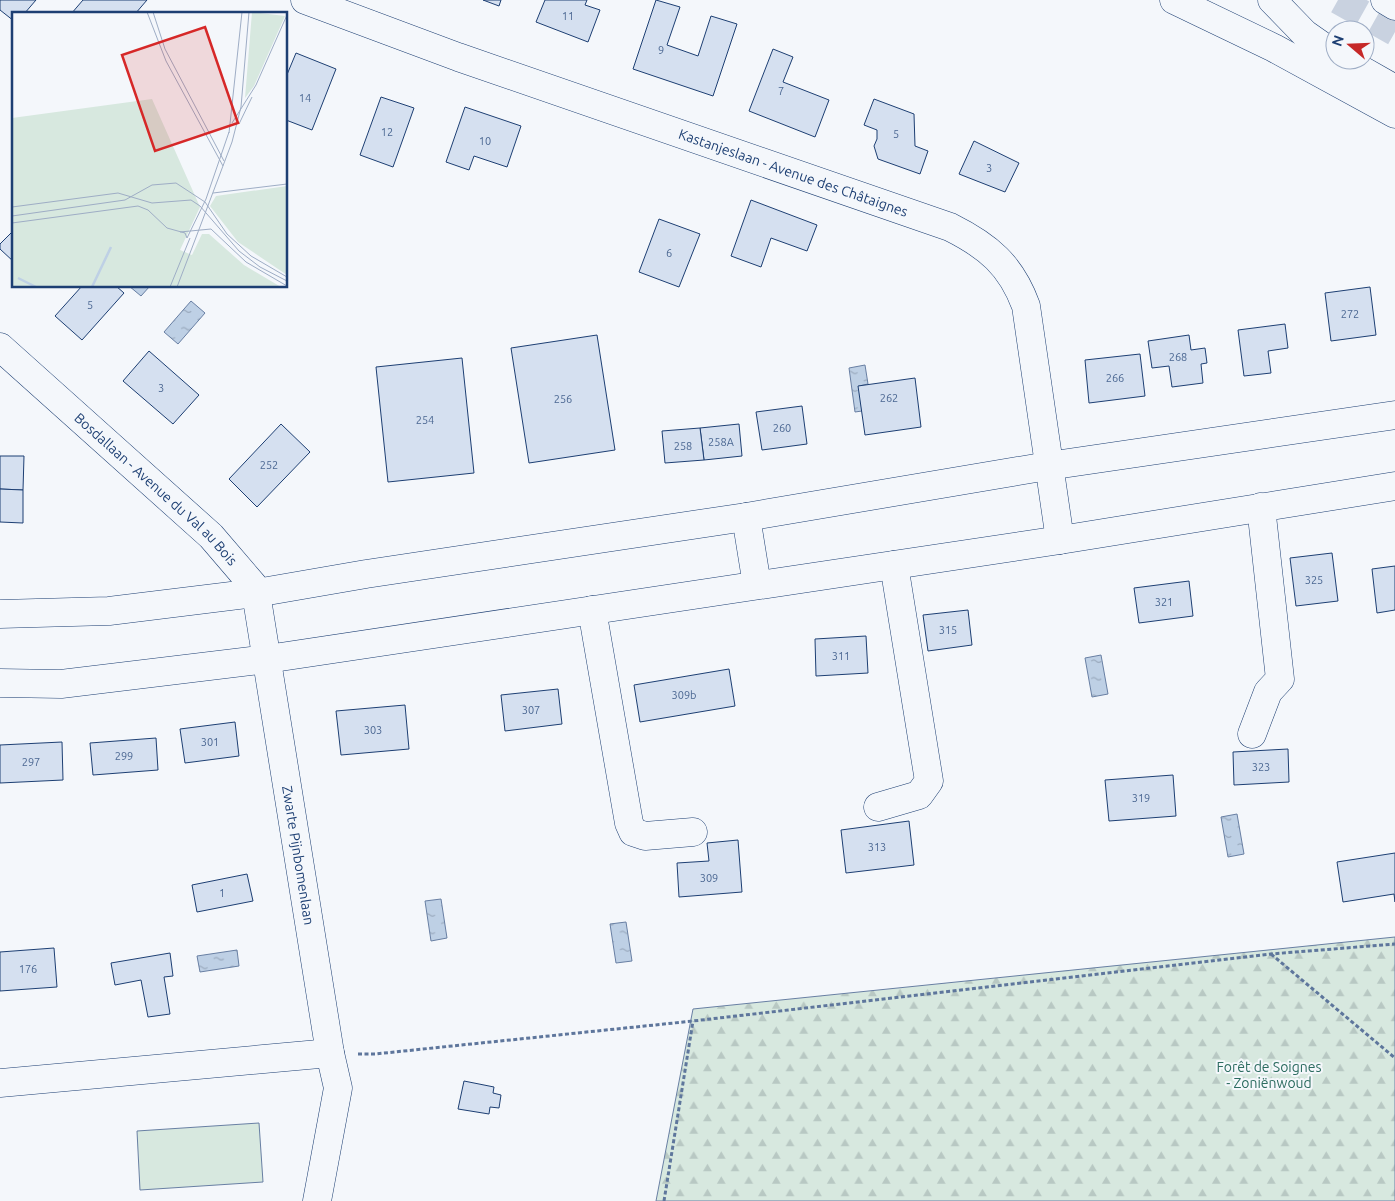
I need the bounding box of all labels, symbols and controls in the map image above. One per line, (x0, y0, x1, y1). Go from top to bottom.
house number: 11 (562, 10, 574, 22)
inset map (12, 12, 288, 288)
north arrow (1325, 20, 1375, 70)
text: N (1328, 33, 1347, 48)
house number: 9 (658, 44, 664, 56)
house number: 7 (778, 85, 784, 97)
house number: 14 (299, 92, 311, 104)
house number: 12 (381, 126, 393, 138)
street label: Kastanjeslaan - Avenue des Châtaignes (676, 126, 910, 220)
house number: 5 (893, 128, 899, 140)
house number: 10 (479, 135, 491, 147)
house number: 3 (986, 162, 992, 174)
house number: 6 (666, 247, 672, 259)
house number: 5 (87, 299, 93, 311)
house number: 272 (1341, 308, 1359, 320)
house number: 268 (1169, 351, 1187, 363)
house number: 266 (1106, 372, 1124, 384)
house number: 3 (158, 382, 164, 394)
house number: 262 (880, 392, 898, 404)
house number: 256 (554, 393, 572, 405)
street label: Bosdallaan - Avenue du Val au Bois (71, 410, 240, 569)
house number: 254 (416, 414, 434, 426)
house number: 260 (773, 422, 791, 434)
house number: 258A (708, 436, 735, 448)
house number: 258 (674, 440, 692, 452)
house number: 252 (260, 459, 278, 471)
house number: 325 (1305, 574, 1323, 586)
house number: 321 (1155, 596, 1173, 608)
house number: 315 (939, 624, 957, 636)
house number: 311 (832, 650, 850, 662)
house number: 309b (671, 689, 697, 701)
house number: 307 (522, 704, 540, 716)
house number: 303 (364, 724, 382, 736)
house number: 301 (201, 736, 219, 748)
house number: 299 (115, 750, 133, 762)
house number: 297 (22, 756, 40, 768)
house number: 323 (1252, 761, 1270, 773)
street label: Zwarte Pijnbomenlaan (279, 784, 317, 926)
house number: 319 (1132, 792, 1150, 804)
house number: 313 (868, 841, 886, 853)
house number: 309 (700, 872, 718, 884)
house number: 1 (219, 887, 225, 899)
house number: 176 (19, 963, 37, 975)
park label: Forêt de Soignes - Zoniënwoud (1216, 1059, 1322, 1091)

